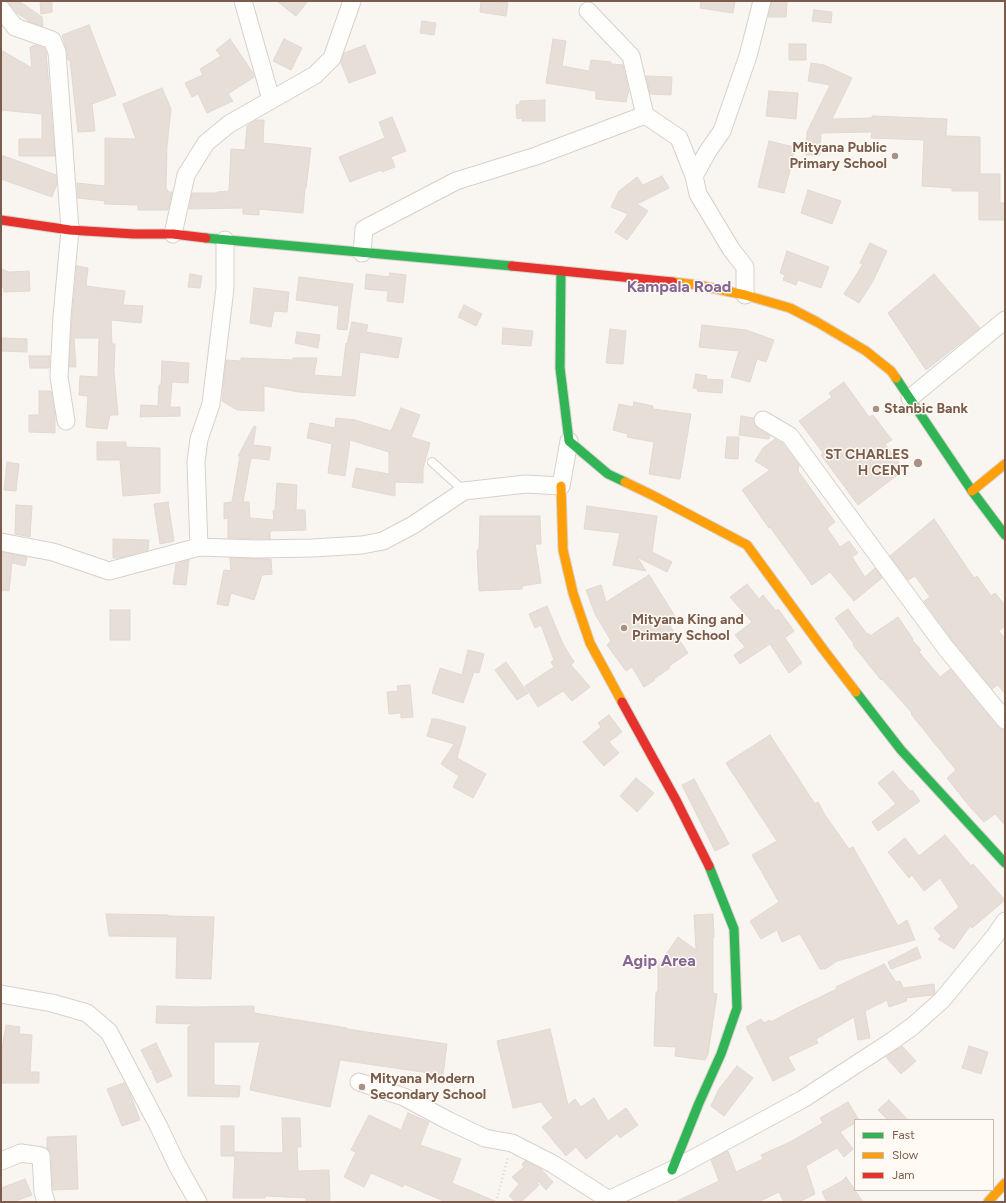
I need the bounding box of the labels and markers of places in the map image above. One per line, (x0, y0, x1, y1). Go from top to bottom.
place label: Mityana Public Primary School (789, 140, 887, 172)
marker: Mityana Public Primary School (890, 151, 900, 161)
place label: Stanbic Bank (884, 401, 968, 417)
marker: Stanbic Bank (871, 404, 881, 414)
place label: ST CHARLES H CENT (825, 447, 909, 480)
marker: ST CHARLES H CENT (912, 457, 924, 469)
place label: Mityana King and Primary School (632, 612, 744, 644)
marker: Mityana King and Primary School (619, 623, 629, 633)
place label: Mityana Modern Secondary School (370, 1071, 486, 1104)
marker: Mityana Modern Secondary School (357, 1082, 367, 1092)

